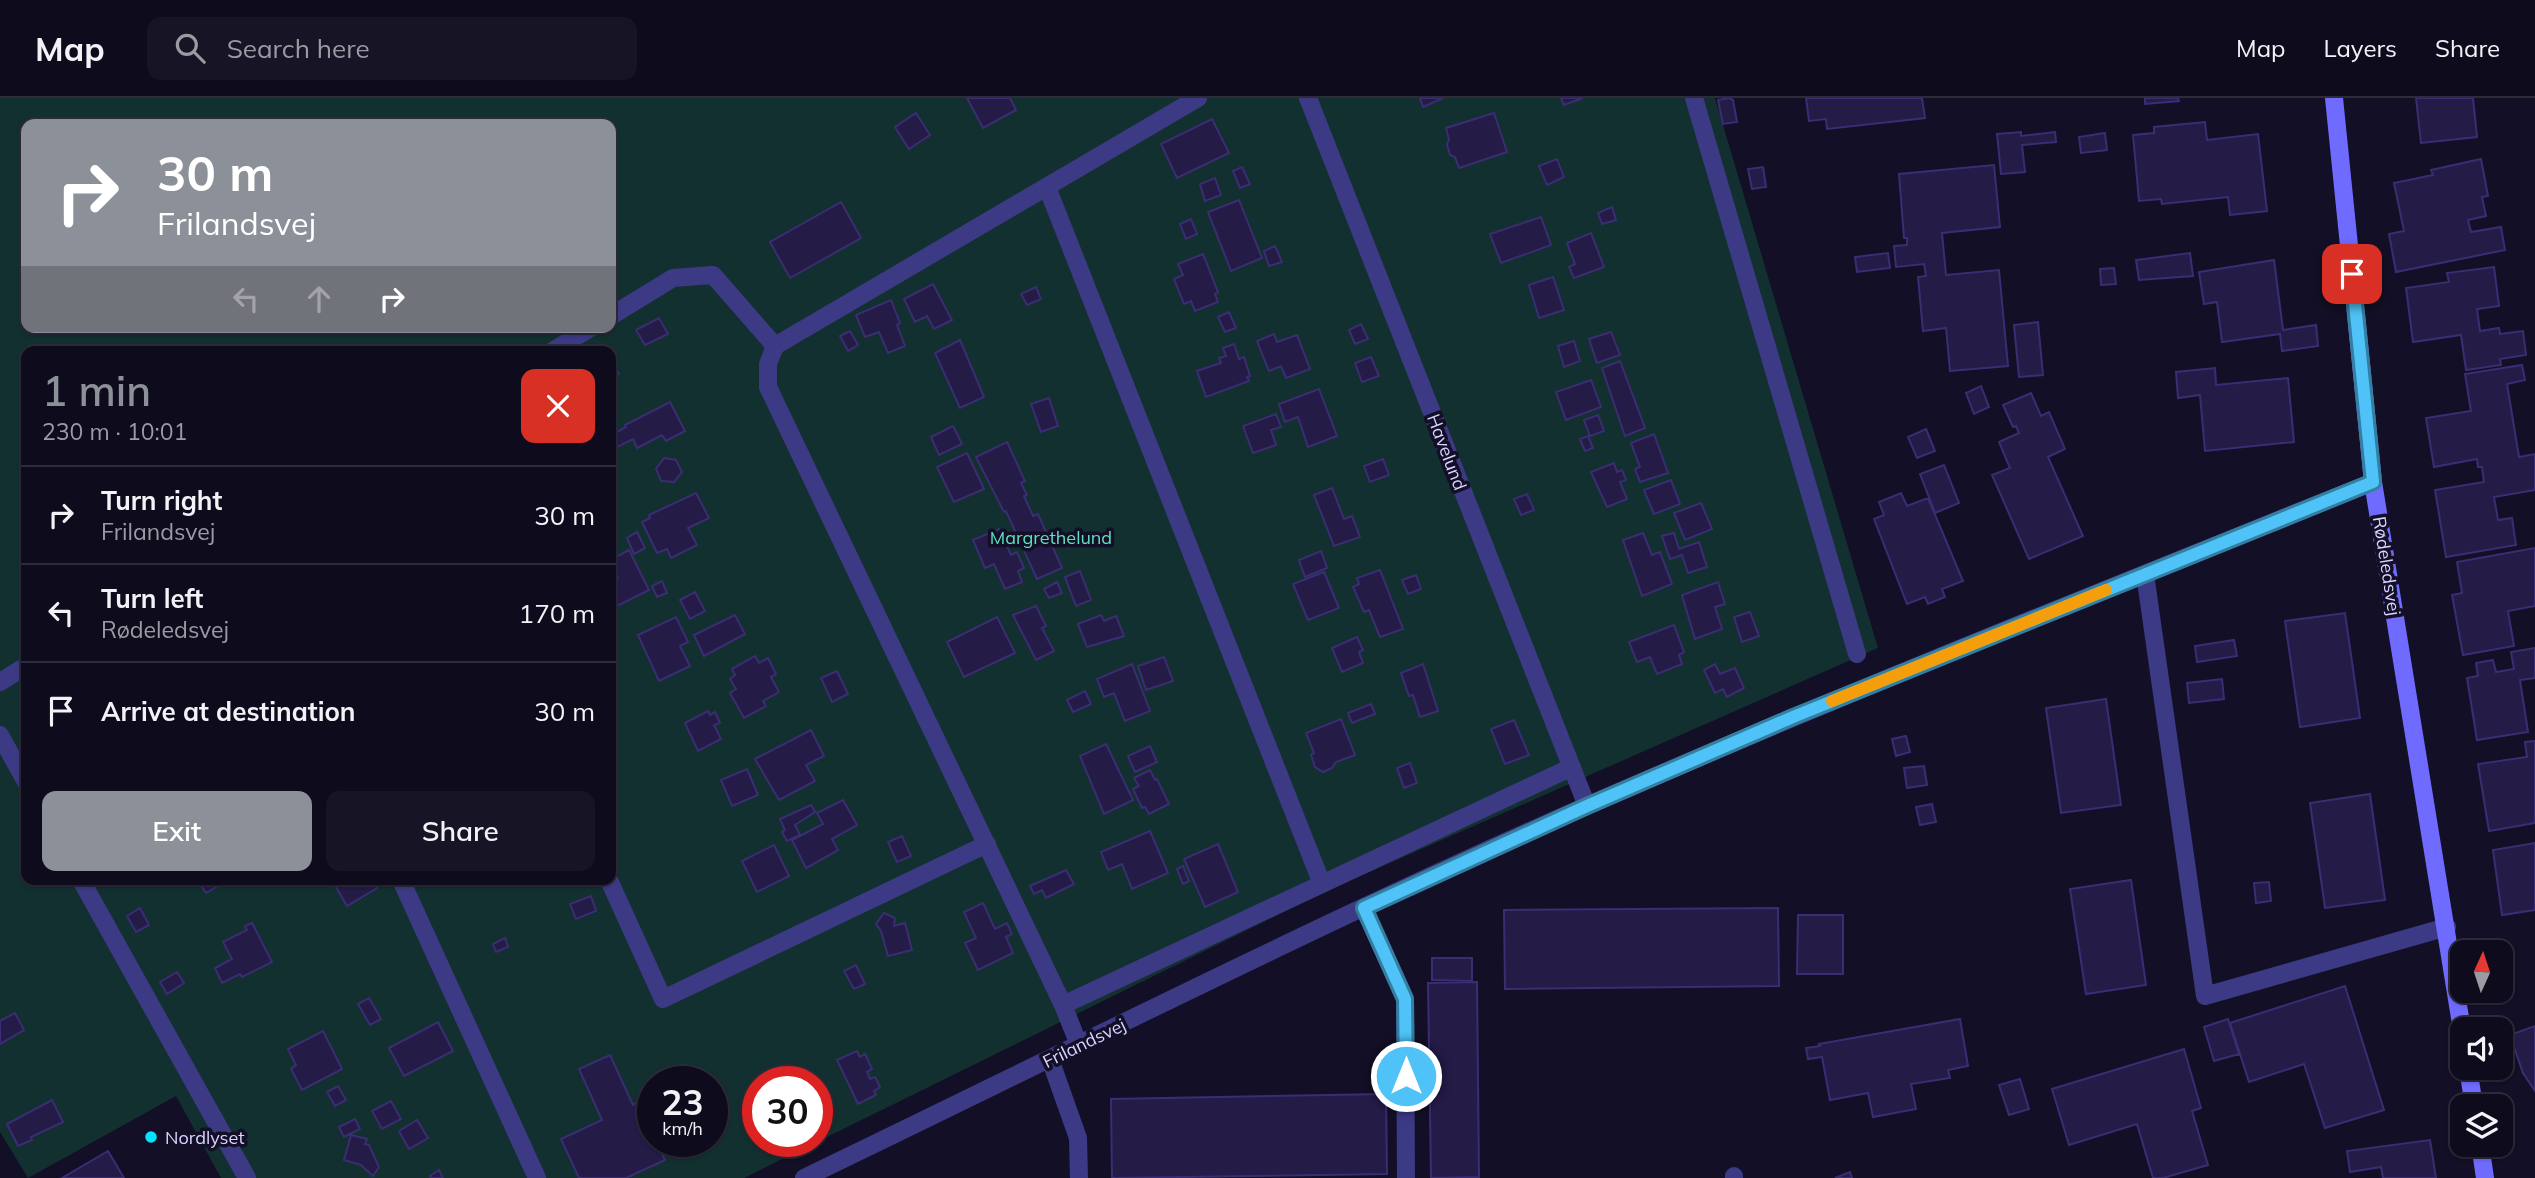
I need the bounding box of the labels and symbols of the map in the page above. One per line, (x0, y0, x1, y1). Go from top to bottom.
pin (2322, 244, 2382, 304)
street label: Havelund (1422, 411, 1472, 493)
street label: Rødeledsvej (2368, 515, 2406, 617)
park label: Margrethelund (990, 526, 1112, 549)
north arrow (2450, 940, 2513, 1003)
street label: Frilandsvej (1039, 1013, 1129, 1073)
position arrow (1369, 1039, 1443, 1113)
speed limit sign: 30 (742, 1066, 833, 1157)
place label: Nordlyset (165, 1126, 245, 1149)
marker: Nordlyset (143, 1129, 159, 1145)

